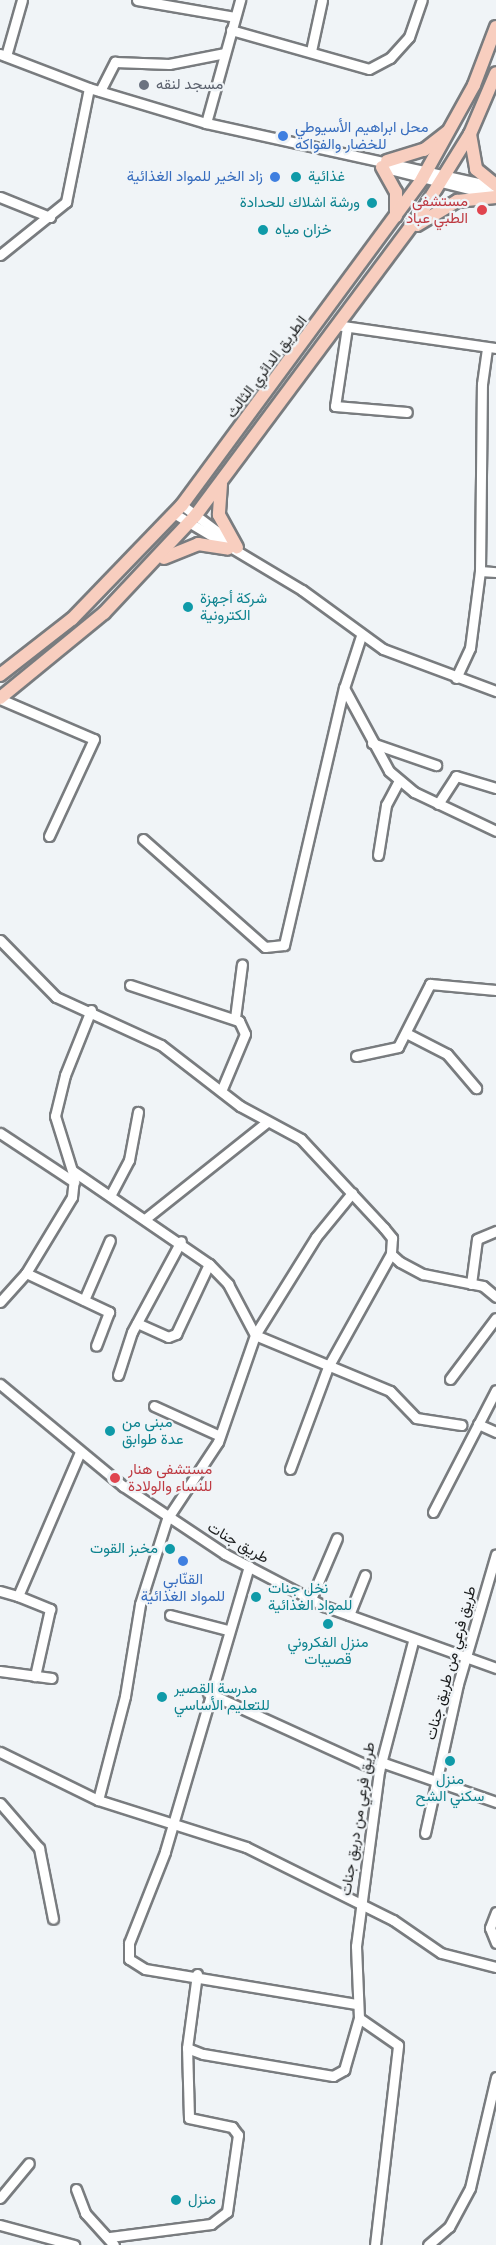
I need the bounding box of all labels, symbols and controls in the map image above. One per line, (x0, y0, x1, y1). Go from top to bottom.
place label: مسجد لنقه (156, 76, 223, 94)
marker: مسجد لنقه (137, 78, 151, 92)
place label: محل ابراهيم الأسيوطي للخضار والفواكه (295, 118, 428, 153)
marker: محل ابراهيم الأسيوطي للخضار والفواكه (276, 129, 290, 143)
place label: زاد الخير للمواد الغذائية (127, 168, 263, 186)
place label: غذائية (308, 168, 345, 186)
marker: زاد الخير للمواد الغذائية (268, 170, 282, 184)
marker: غذائية (289, 170, 303, 184)
place label: مستشفى الطبي عباد (406, 192, 468, 227)
place label: ورشة اشلاك للحدادة (240, 194, 360, 212)
marker: ورشة اشلاك للحدادة (365, 196, 379, 210)
marker: مستشفى الطبي عباد (473, 201, 491, 219)
place label: خزان مياه (275, 221, 332, 239)
marker: خزان مياه (256, 223, 270, 237)
street label: الطريق الدائري الثالث (223, 312, 311, 422)
place label: شركة أجهزة الكترونية (200, 589, 267, 624)
marker: شركة أجهزة الكترونية (181, 600, 195, 614)
place label: مبنى من عدة طوابق (122, 1413, 183, 1448)
marker: مبنى من عدة طوابق (103, 1424, 117, 1438)
place label: مستشفى هنار للنساء والولادة (128, 1460, 212, 1495)
marker: مستشفى هنار للنساء والولادة (106, 1469, 124, 1487)
street label: طريق جنات (204, 1518, 272, 1568)
place label: مخبز القوت (90, 1540, 158, 1558)
marker: مخبز القوت (163, 1542, 177, 1556)
marker: القنّابي للمواد الغذائية (176, 1554, 190, 1568)
place label: القنّابي للمواد الغذائية (141, 1570, 225, 1605)
place label: نخل جنات للمواد الغذائية (268, 1579, 352, 1614)
street label: طريق فرعي من طريق جنات (422, 1584, 480, 1742)
marker: نخل جنات للمواد الغذائية (249, 1590, 263, 1604)
marker: منزل الفكروني قصيبات (321, 1617, 335, 1631)
place label: منزل الفكروني قصيبات (288, 1633, 368, 1668)
place label: مدرسة القصير للتعليم الأساسي (174, 1679, 270, 1714)
marker: مدرسة القصير للتعليم الأساسي (155, 1690, 169, 1704)
street label: طريق فرعي من دريق جنات (337, 1741, 379, 1897)
marker: منزل سكني الشح (443, 1754, 457, 1768)
place label: منزل سكني الشح (416, 1770, 484, 1805)
place label: منزل (188, 2191, 216, 2209)
marker: منزل (169, 2193, 183, 2207)

